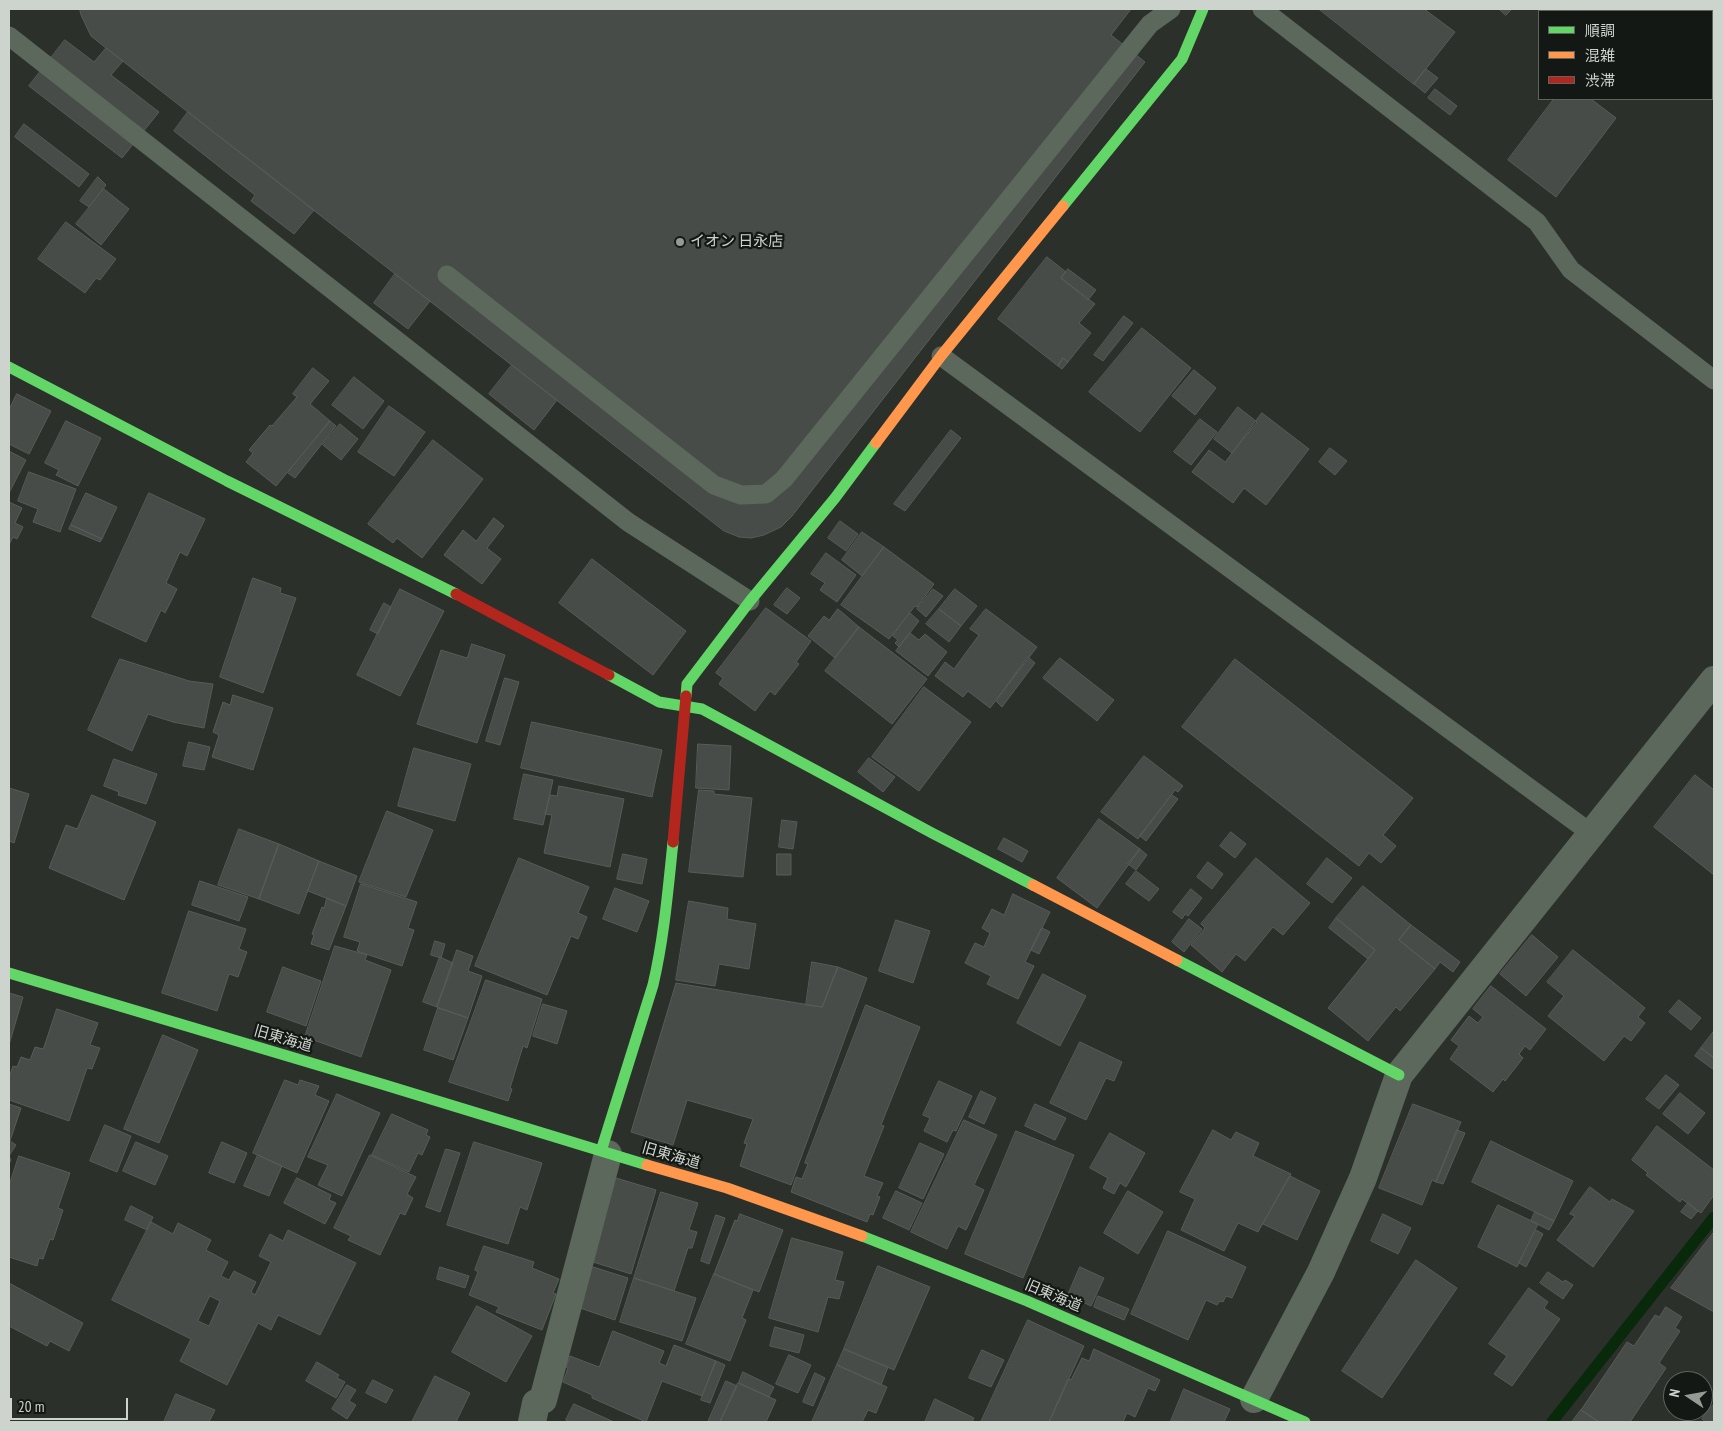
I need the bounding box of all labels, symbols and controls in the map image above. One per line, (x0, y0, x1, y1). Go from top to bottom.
legend (1538, 10, 1713, 100)
text: 順調 (1585, 21, 1615, 40)
text: 混雑 (1585, 46, 1615, 65)
text: 渋滞 (1585, 71, 1615, 90)
place label: イオン 日永店 (690, 233, 783, 251)
marker: イオン 日永店 (674, 236, 686, 248)
street label: 旧東海道 (252, 1022, 314, 1056)
street label: 旧東海道 (640, 1139, 702, 1173)
street label: 旧東海道 (1022, 1276, 1084, 1316)
north arrow (1663, 1371, 1713, 1421)
scale bar (12, 1388, 130, 1420)
text: N (1665, 1388, 1684, 1399)
text: 20 m (18, 1397, 44, 1416)

